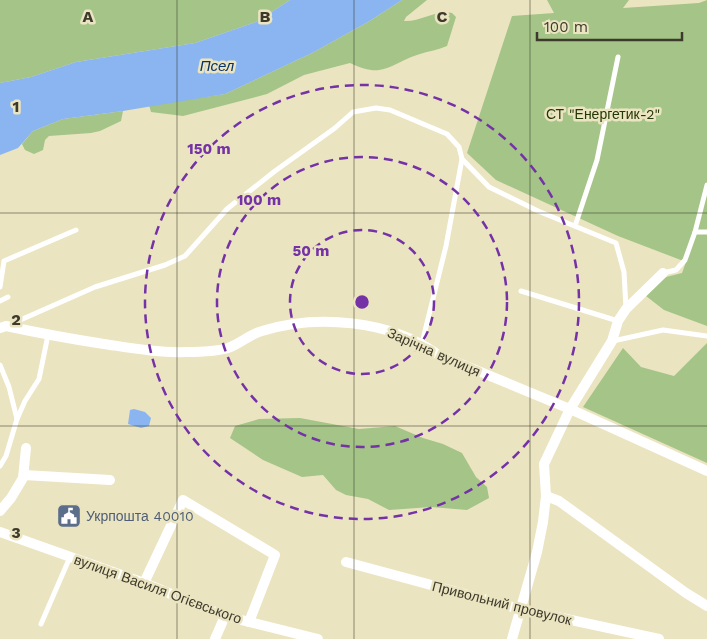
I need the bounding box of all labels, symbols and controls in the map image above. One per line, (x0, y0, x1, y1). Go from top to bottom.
text: A (83, 7, 94, 26)
text: B (260, 7, 271, 26)
text: C (437, 7, 448, 26)
scale bar (537, 10, 682, 42)
text: 100 m (544, 18, 588, 36)
water label: Псел (200, 57, 235, 75)
text: 1 (13, 97, 19, 116)
park label: СТ "Енергетик-2" (546, 106, 660, 122)
text: 150 m (187, 140, 231, 158)
text: 100 m (237, 191, 281, 209)
text: 50 m (293, 242, 329, 260)
centre of rings (353, 293, 371, 311)
text: 2 (11, 310, 21, 329)
street label: Зарічна вулиця (385, 324, 483, 380)
public building icon: Укрпошта 40010 (56, 503, 82, 529)
place label: Укрпошта 40010 (86, 508, 194, 524)
text: 3 (11, 523, 21, 542)
street label: вулиця Василя Огієвського (72, 551, 244, 627)
street label: Привольний провулок (431, 578, 574, 628)

